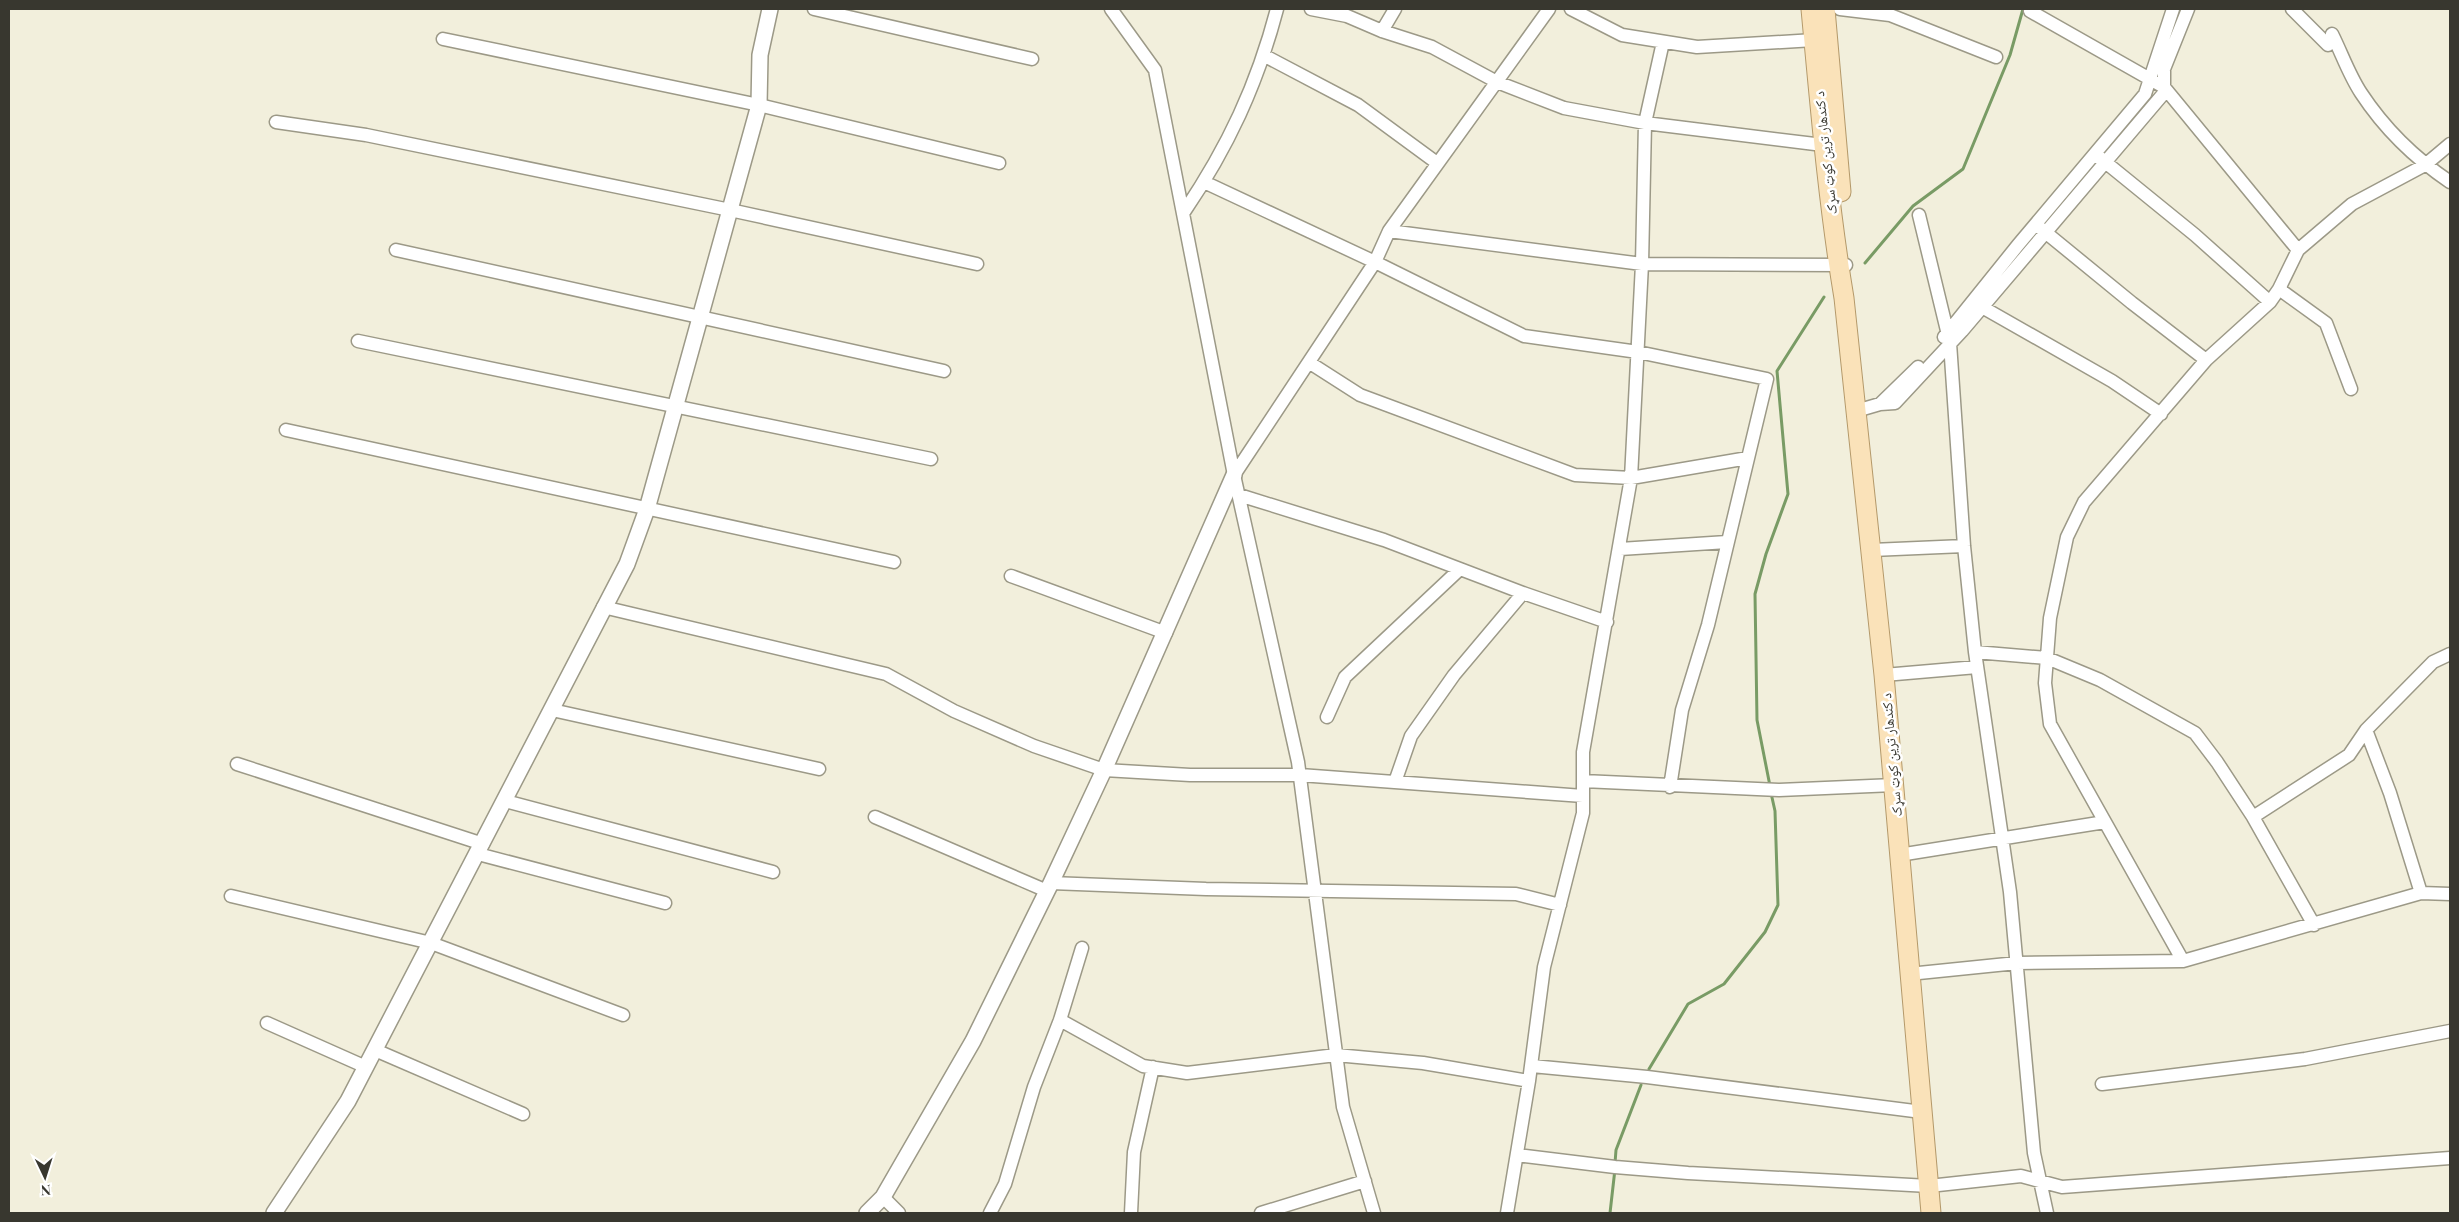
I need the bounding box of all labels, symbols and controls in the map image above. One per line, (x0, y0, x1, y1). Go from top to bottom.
street label: د کندهار ترين کوټ سړک (1809, 90, 1841, 216)
street label: د کندهار ترين کوټ سړک (1876, 692, 1906, 818)
north arrow (20, 1152, 70, 1202)
text: N (40, 1181, 52, 1200)

